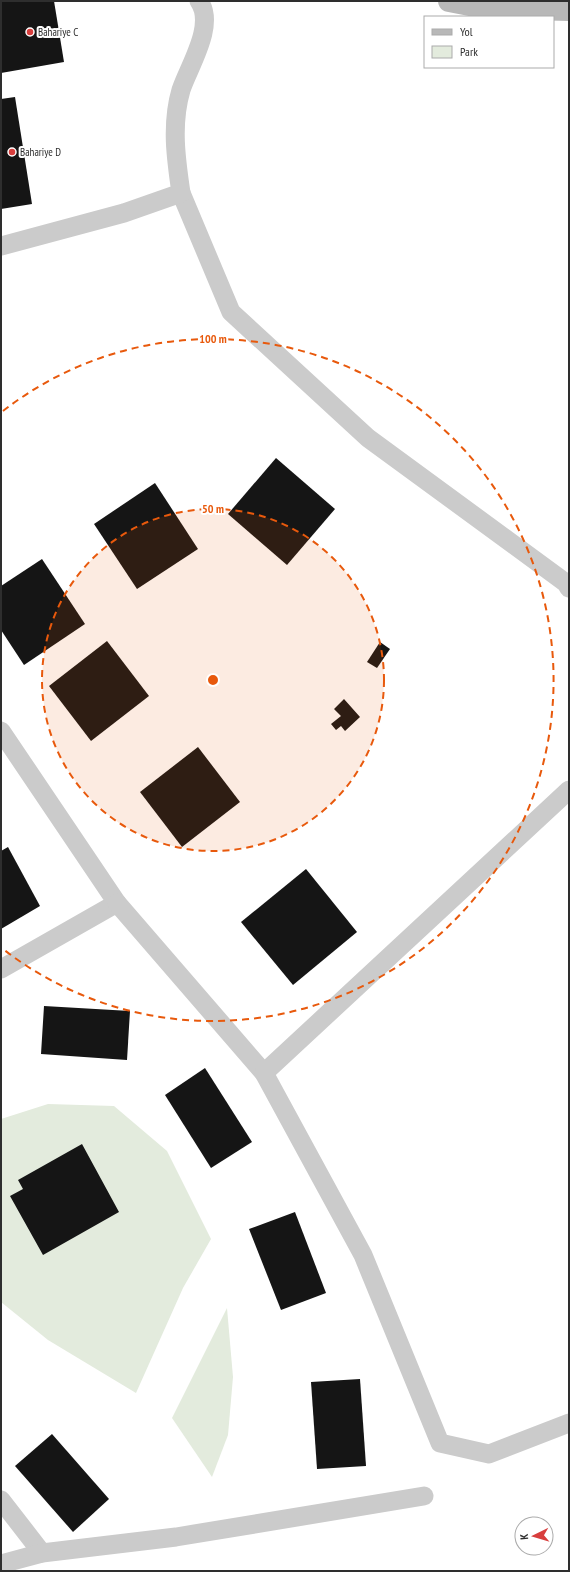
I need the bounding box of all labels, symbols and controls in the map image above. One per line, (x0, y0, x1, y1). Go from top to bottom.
legend (424, 16, 554, 68)
text: Yol (460, 24, 473, 39)
place label: Bahariye C (38, 25, 78, 39)
marker: Bahariye C (25, 27, 35, 37)
text: Park (460, 44, 478, 59)
place label: Bahariye D (20, 145, 61, 159)
marker: Bahariye D (7, 147, 17, 157)
text: 100 m (199, 331, 227, 346)
text: 50 m (202, 501, 224, 516)
centre of rings (206, 673, 220, 687)
north arrow (514, 1516, 554, 1556)
text: K (517, 1533, 531, 1540)

